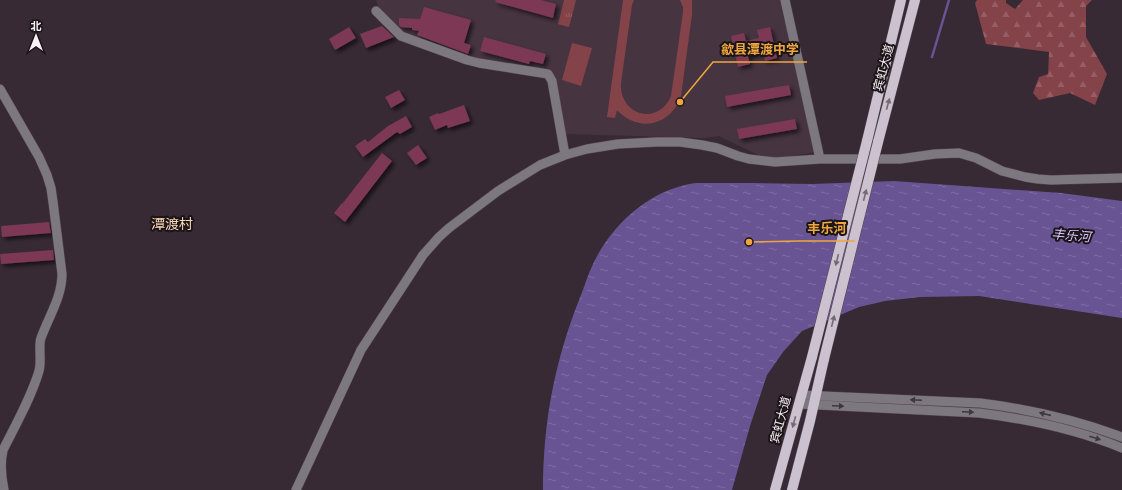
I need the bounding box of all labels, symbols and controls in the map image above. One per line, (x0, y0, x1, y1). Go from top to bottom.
north arrow (16, 16, 56, 56)
text: 北 (31, 20, 42, 33)
callout: 歙县潭渡中学 (713, 37, 807, 62)
text: 歙县潭渡中学 (721, 42, 799, 58)
street label: 宾虹大道 (871, 43, 897, 93)
one-way arrow (885, 98, 891, 110)
one-way arrow (862, 189, 868, 201)
district label: 潭渡村 (151, 216, 193, 233)
callout: 丰乐河 (800, 216, 855, 241)
text: 丰乐河 (807, 221, 847, 237)
water label: 丰乐河 (1051, 226, 1094, 246)
one-way arrow (833, 254, 839, 266)
one-way arrow (830, 315, 836, 327)
street label: 宾虹大道 (768, 395, 794, 445)
one-way arrow (910, 397, 922, 404)
one-way arrow (832, 403, 844, 410)
one-way arrow (962, 409, 974, 416)
one-way arrow (1038, 410, 1051, 416)
one-way arrow (791, 416, 797, 428)
one-way arrow (1089, 435, 1101, 441)

